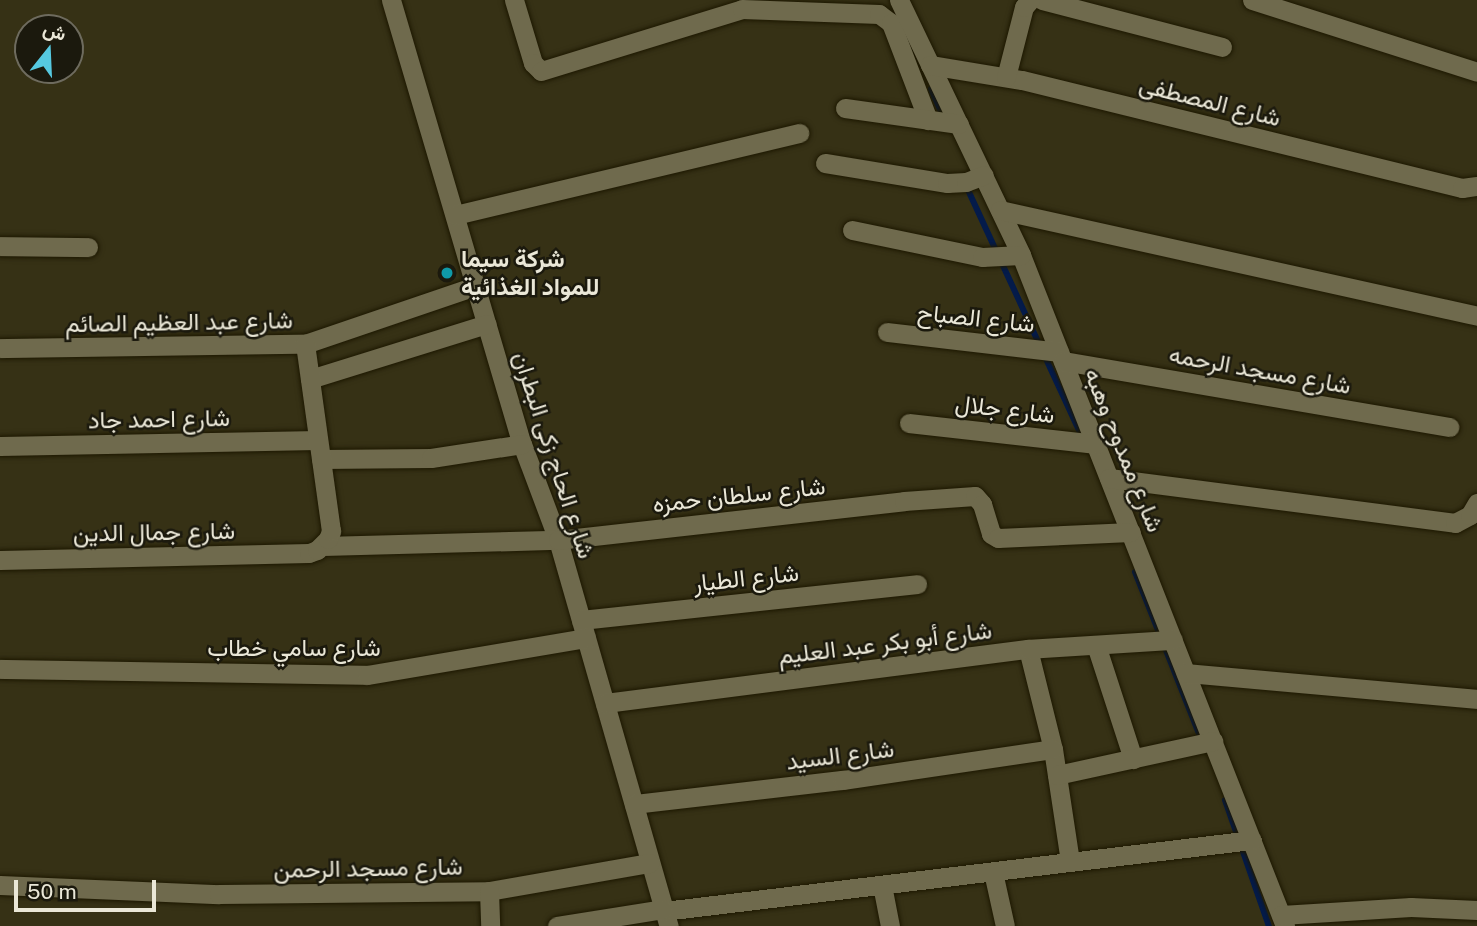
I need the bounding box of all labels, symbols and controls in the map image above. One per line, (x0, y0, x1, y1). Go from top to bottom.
north arrow (14, 14, 84, 84)
text: ش (41, 17, 69, 45)
street label: شارع المصطفى (1136, 70, 1284, 132)
place label: شركة سيما للمواد الغذائية (461, 245, 600, 301)
marker: شركة سيما للمواد الغذائية (439, 265, 455, 281)
street label: شارع الصباح (916, 298, 1036, 338)
street label: شارع عبد العظيم الصائم (65, 306, 293, 338)
street label: شارع مسجد الرحمه (1167, 340, 1353, 400)
street label: شارع الحاج زكى البطران (507, 348, 601, 562)
street label: شارع ممدوح وهبه (1078, 364, 1170, 536)
street label: شارع جلال (954, 389, 1056, 429)
street label: شارع احمد جاد (88, 403, 230, 435)
street label: شارع سلطان حمزه (651, 472, 827, 518)
street label: شارع جمال الدين (73, 516, 235, 548)
street label: شارع الطيار (692, 558, 800, 598)
street label: شارع أبو بكر عبد العليم (777, 616, 993, 670)
street label: شارع سامي خطاب (207, 634, 381, 662)
street label: شارع السيد (784, 734, 896, 776)
street label: شارع مسجد الرحمن (273, 852, 463, 884)
scale bar (18, 866, 159, 910)
text: 50 m (27, 879, 77, 904)

